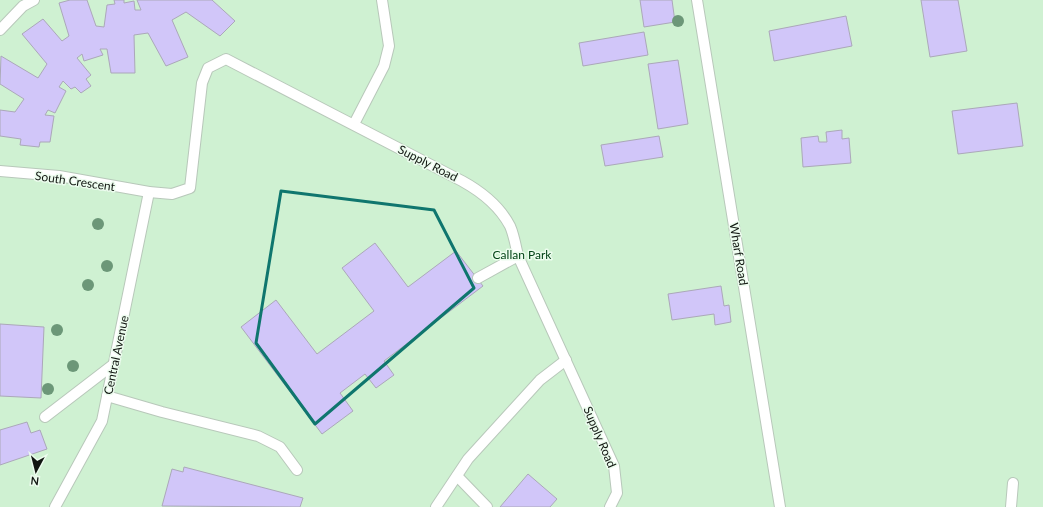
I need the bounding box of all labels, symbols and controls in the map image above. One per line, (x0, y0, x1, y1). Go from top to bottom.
street label: Supply Road (396, 142, 460, 184)
street label: South Crescent (34, 168, 117, 194)
street label: Wharf Road (727, 222, 751, 286)
park label: Callan Park (493, 247, 552, 262)
street label: Central Avenue (100, 314, 132, 396)
street label: Supply Road (580, 404, 620, 470)
north arrow (16, 451, 56, 491)
text: N (30, 474, 40, 488)

